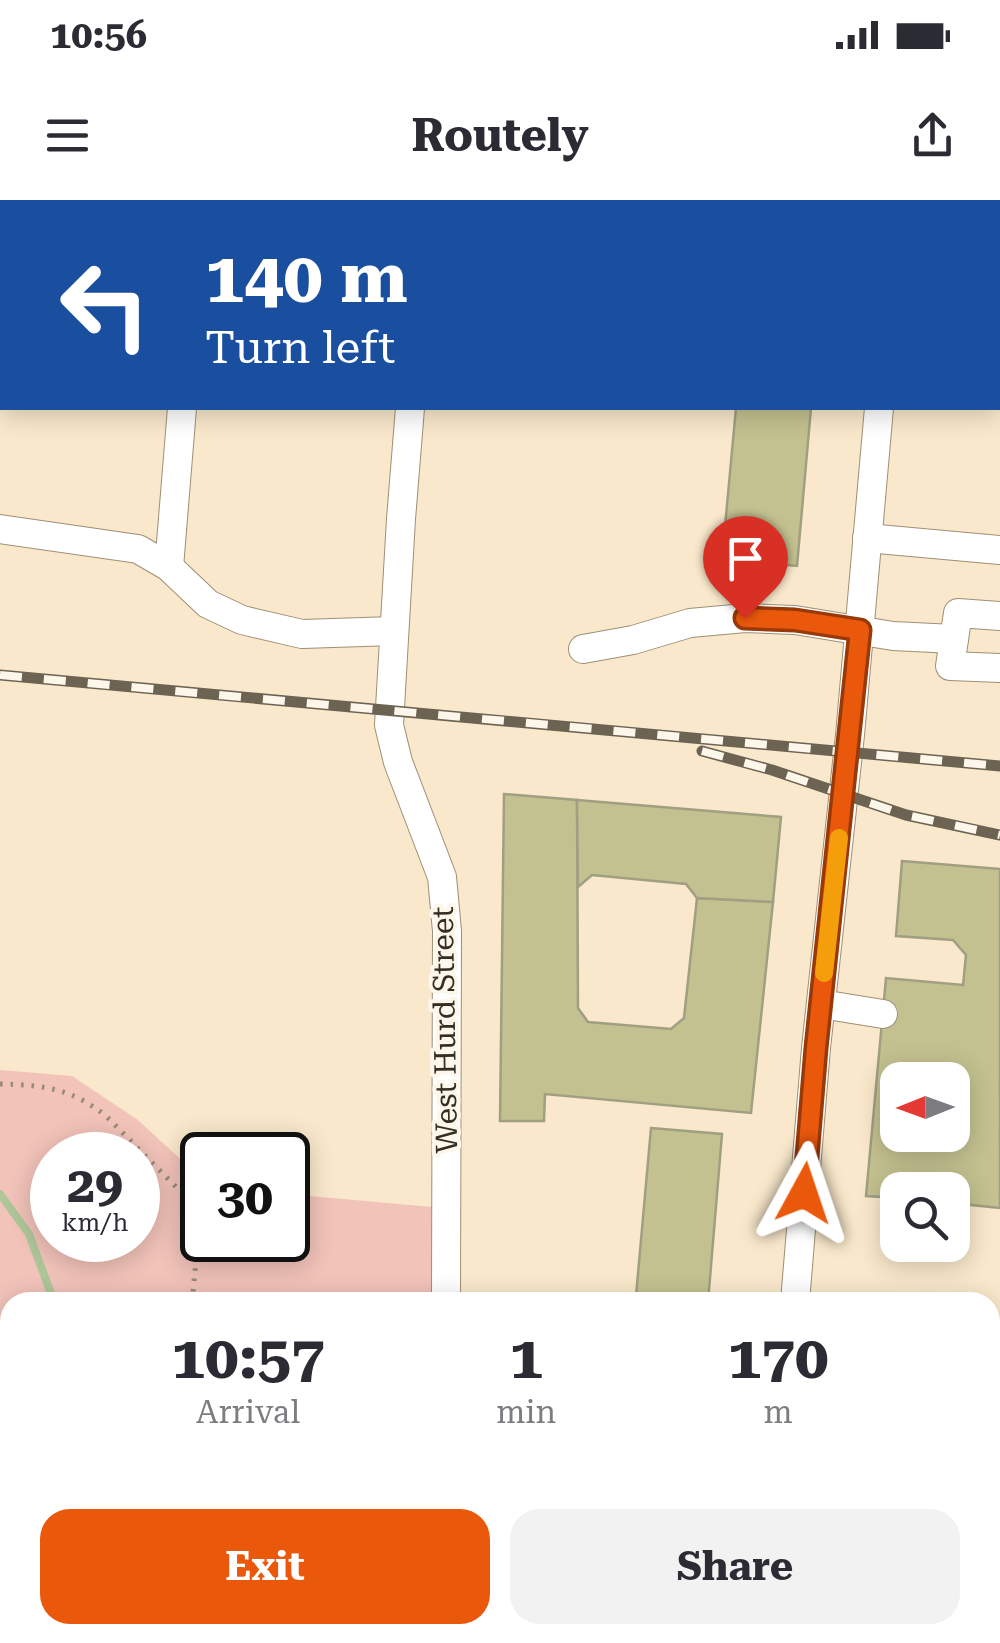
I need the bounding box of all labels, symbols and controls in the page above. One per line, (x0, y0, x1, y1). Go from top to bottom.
text: 10:56 (50, 13, 147, 57)
icon: menu (40, 108, 95, 163)
icon: share (905, 108, 960, 163)
text: Routely (411, 109, 589, 162)
text: 140 m (205, 237, 408, 319)
icon: left (40, 240, 170, 370)
text: Turn left (205, 321, 395, 374)
pin (703, 516, 788, 619)
icon: arrive (718, 531, 773, 586)
street label: West Hurd Street (425, 906, 464, 1154)
north arrow (880, 1062, 970, 1152)
map controls (880, 1062, 970, 1262)
speed limit sign: 30 (180, 1132, 310, 1262)
position arrow (752, 1141, 856, 1245)
text: 29 (67, 1156, 123, 1214)
button: search (880, 1172, 970, 1262)
text: km/h (62, 1208, 128, 1237)
text: 10:57 (171, 1322, 325, 1393)
text: 1 (509, 1322, 543, 1393)
text: 170 (728, 1322, 829, 1393)
text: Arrival (196, 1393, 300, 1431)
text: min (496, 1393, 556, 1431)
text: m (764, 1393, 793, 1431)
button: Exit (40, 1509, 490, 1624)
button: Share (510, 1509, 960, 1624)

